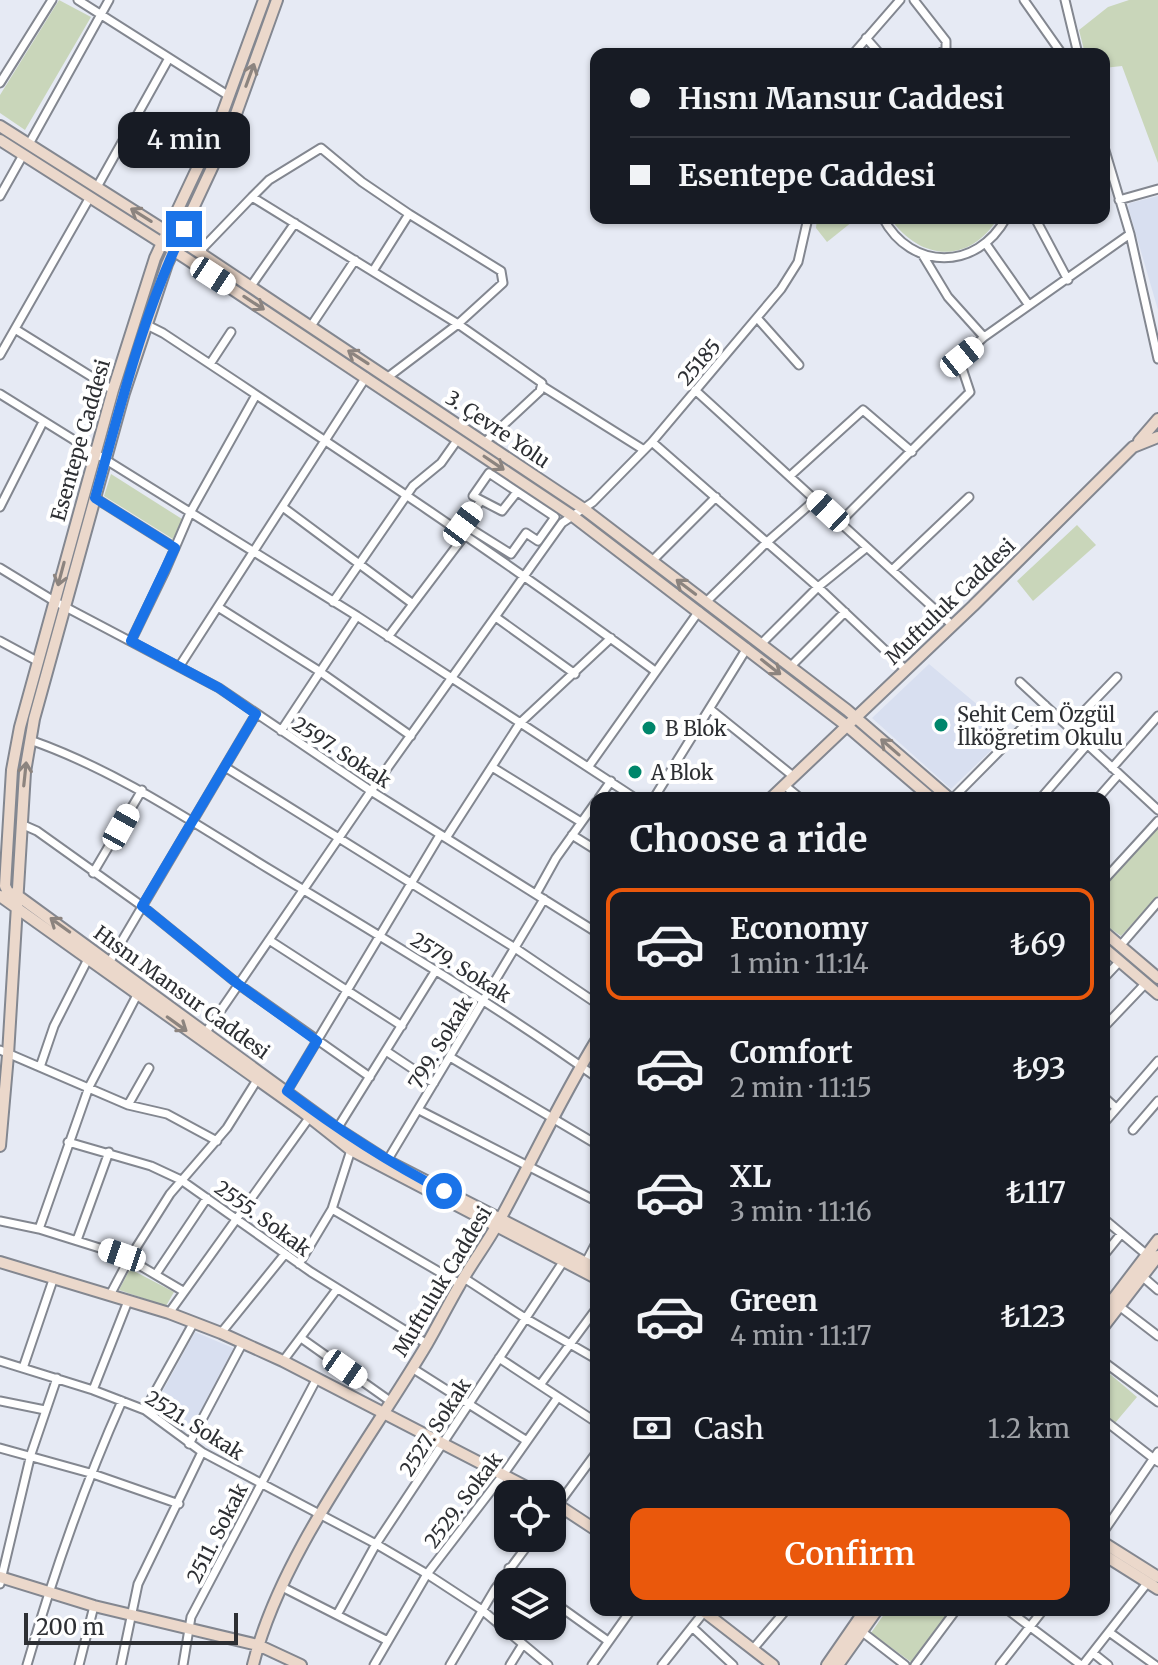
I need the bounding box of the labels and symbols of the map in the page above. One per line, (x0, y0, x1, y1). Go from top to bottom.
one-way arrow (244, 64, 258, 88)
callout: 4 min (118, 113, 250, 169)
one-way arrow (130, 206, 152, 223)
route end (166, 211, 202, 247)
car (186, 253, 240, 299)
one-way arrow (242, 295, 265, 311)
car (936, 333, 988, 381)
street label: 25185 (672, 334, 726, 390)
one-way arrow (348, 349, 370, 365)
street label: Esentepe Caddesi (45, 356, 115, 524)
street label: 3. Çevre Yolu (441, 385, 555, 473)
one-way arrow (482, 455, 504, 471)
car (802, 486, 854, 536)
car (439, 498, 487, 550)
street label: Muftuluk Caddesi (880, 533, 1020, 669)
one-way arrow (53, 561, 68, 587)
one-way arrow (676, 578, 697, 595)
one-way arrow (760, 658, 781, 675)
place label: Şehit Cem Özgül İlköğretim Okulu (957, 702, 1123, 750)
street label: 2597. Sokak (288, 711, 396, 793)
place label: B Blok (665, 716, 727, 741)
marker: Şehit Cem Özgül İlköğretim Okulu (932, 716, 950, 734)
marker: B Blok (640, 719, 658, 737)
one-way arrow (881, 738, 901, 756)
place label: A Blok (650, 760, 714, 785)
one-way arrow (18, 761, 33, 788)
marker: A Blok (626, 763, 644, 781)
car (99, 800, 143, 854)
one-way arrow (50, 917, 71, 934)
street label: Hısnı Mansur Caddesi (89, 920, 275, 1064)
street label: 2579. Sokak (406, 926, 516, 1008)
street label: 799. Sokak (403, 992, 477, 1094)
one-way arrow (165, 1016, 187, 1032)
route start (426, 1173, 462, 1209)
street label: 2555. Sokak (210, 1175, 316, 1261)
street label: Muftuluk Caddesi (387, 1201, 497, 1361)
car (95, 1236, 149, 1274)
car (318, 1345, 372, 1393)
street label: 2527. Sokak (394, 1373, 476, 1481)
street label: 2521. Sokak (141, 1385, 249, 1465)
street label: 2529. Sokak (419, 1447, 507, 1553)
street label: 2511. Sokak (181, 1479, 253, 1587)
scale bar (24, 1609, 238, 1645)

